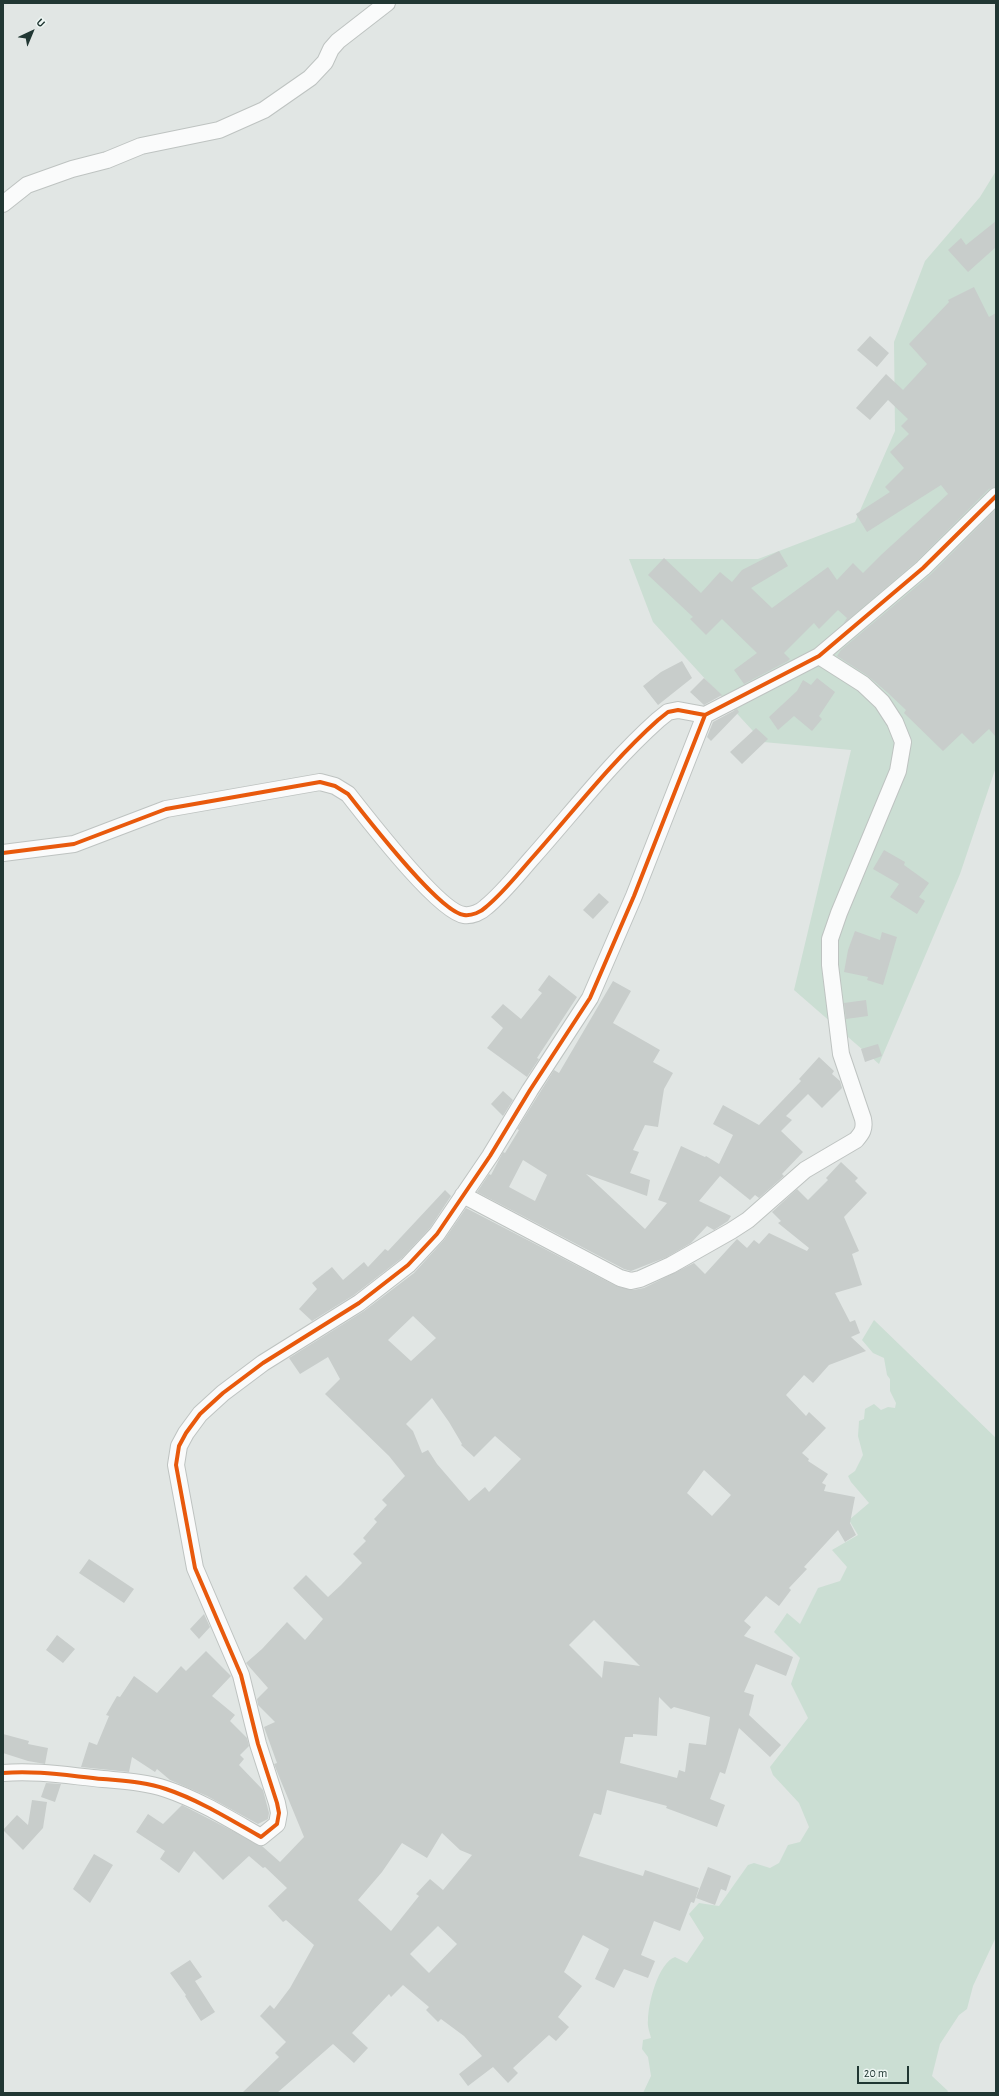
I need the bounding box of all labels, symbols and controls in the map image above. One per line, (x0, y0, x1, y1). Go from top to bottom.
north arrow (12, 12, 52, 52)
text: U (34, 17, 47, 29)
scale bar (859, 2058, 911, 2084)
text: 20 m (864, 2067, 887, 2079)

